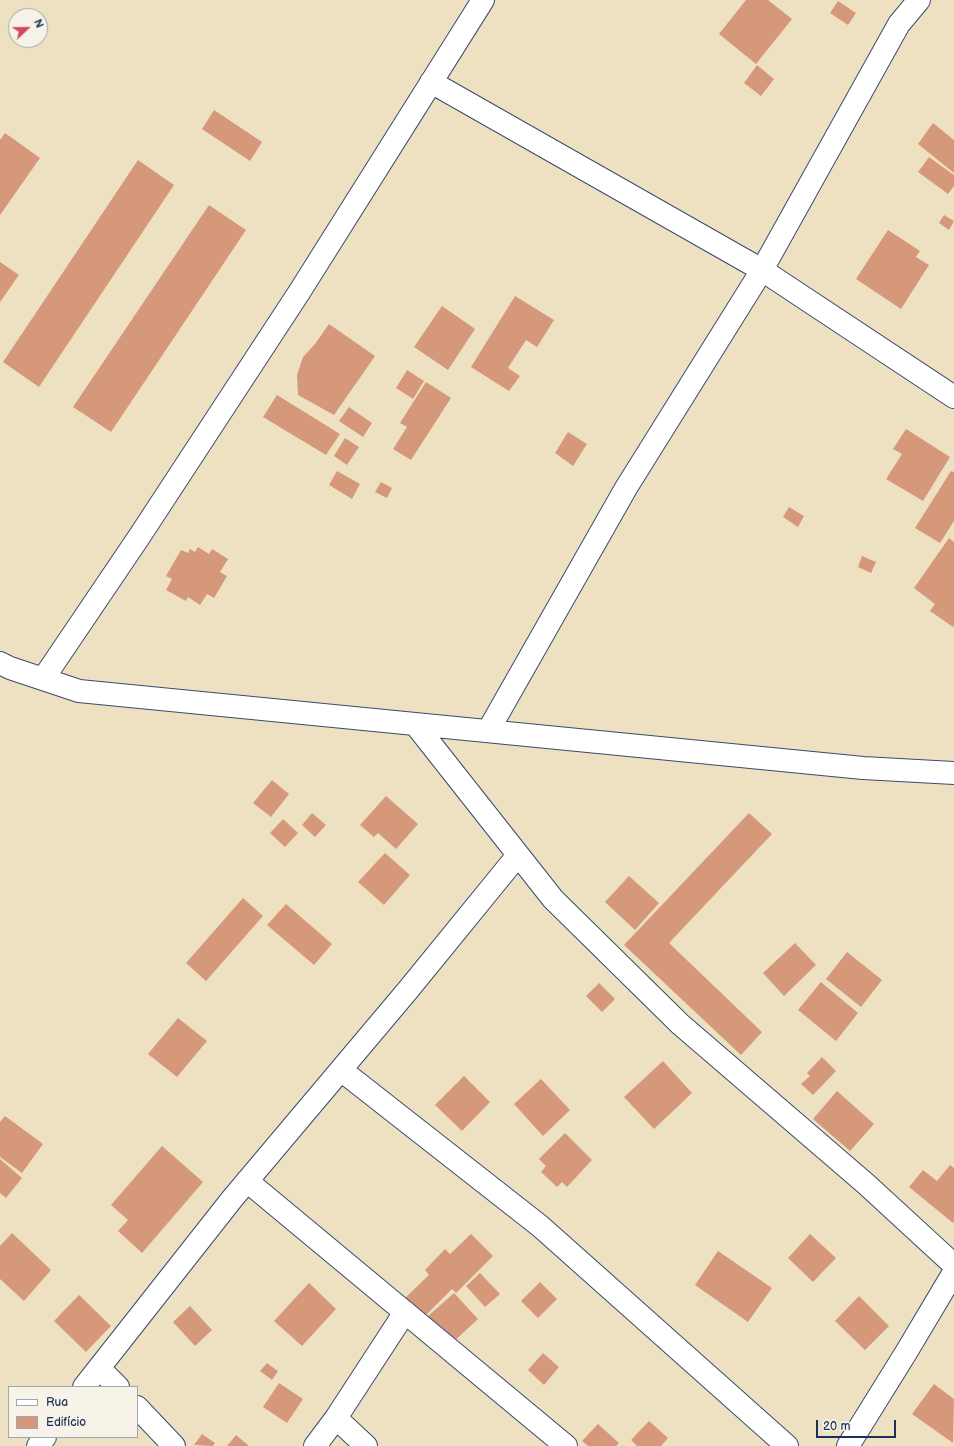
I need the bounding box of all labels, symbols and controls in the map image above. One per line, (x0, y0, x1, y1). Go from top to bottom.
north arrow (8, 8, 48, 48)
text: N (31, 17, 46, 30)
legend (8, 1386, 138, 1438)
text: Rua (46, 1395, 68, 1410)
scale bar (818, 1412, 898, 1438)
text: Edifício (46, 1415, 86, 1430)
text: 20 m (823, 1419, 850, 1434)

